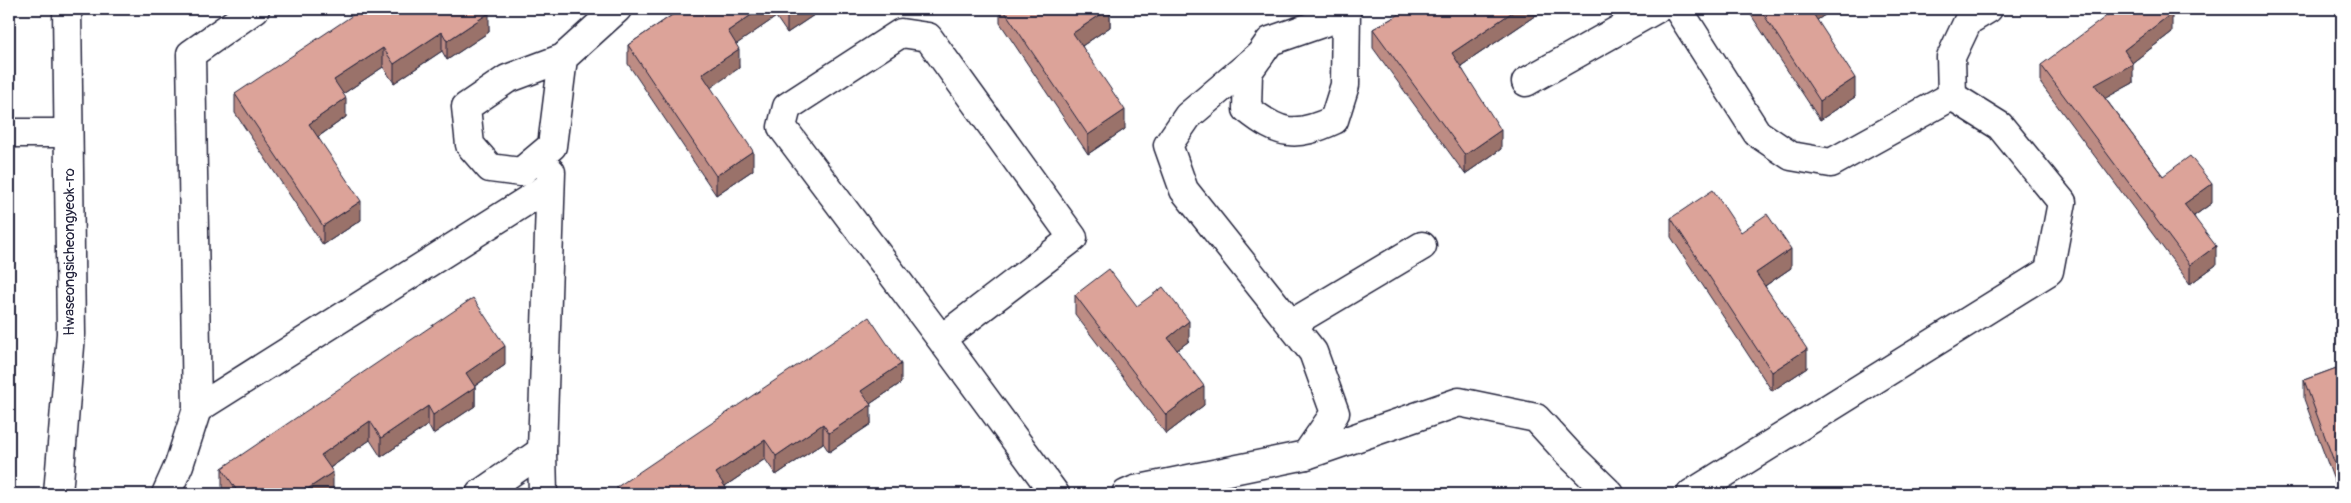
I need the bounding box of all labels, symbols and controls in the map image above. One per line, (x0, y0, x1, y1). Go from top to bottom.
street label: Hwaseongsicheongyeok-ro (60, 168, 79, 336)

